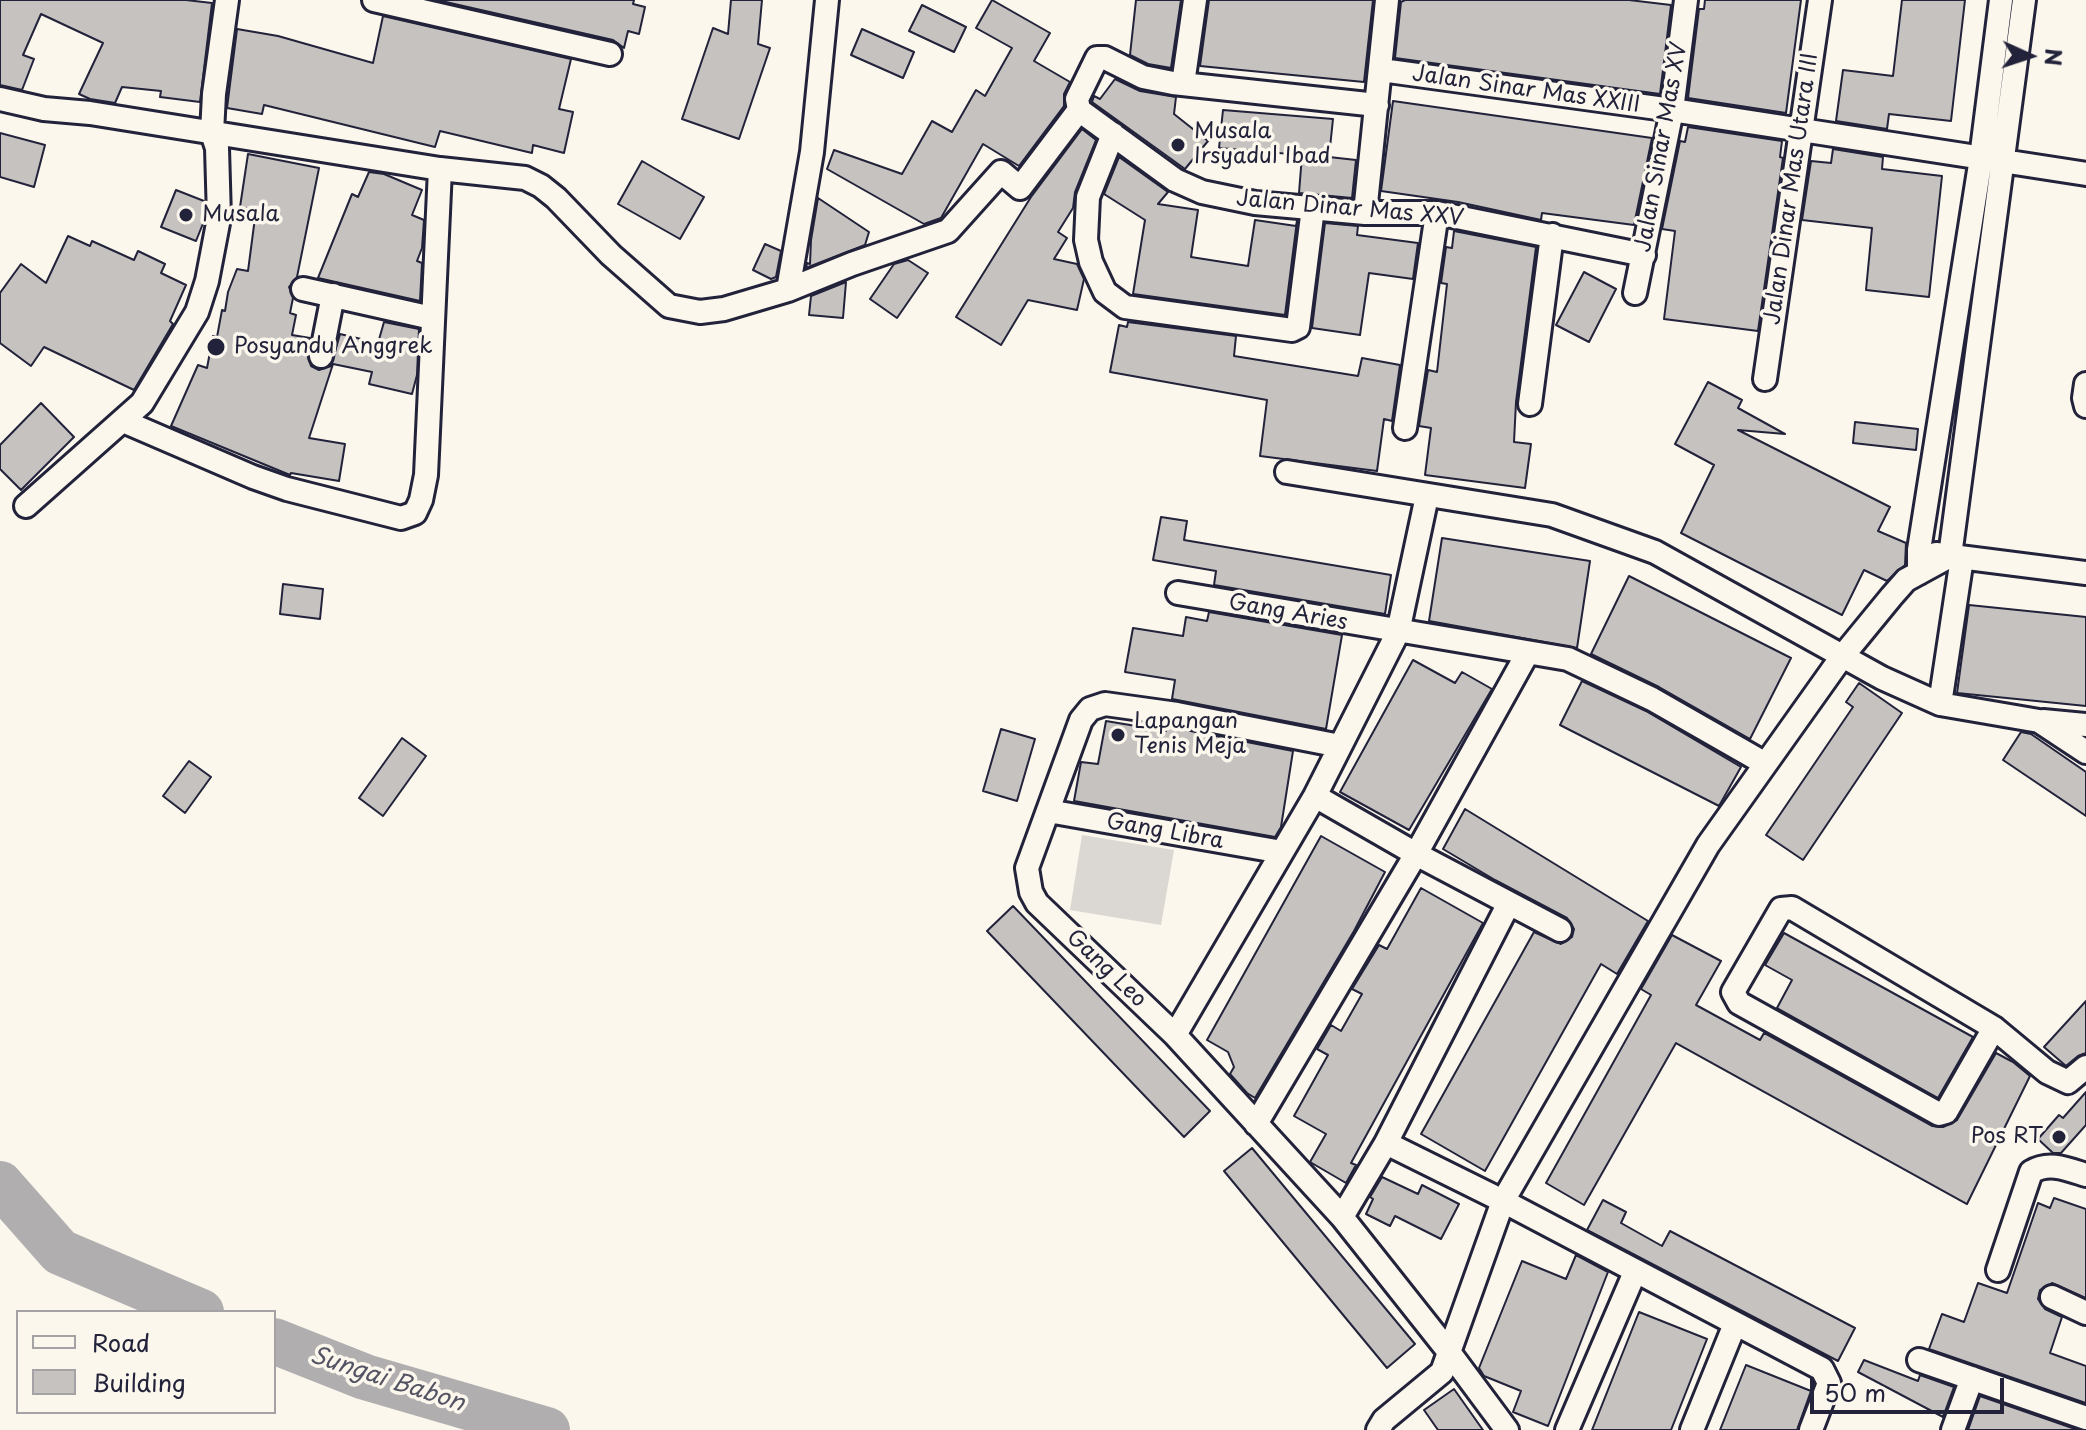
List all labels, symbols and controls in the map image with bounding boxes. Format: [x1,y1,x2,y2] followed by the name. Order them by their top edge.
[1990,16,2070,96] north arrow
[1631,40,1693,254] street label: Jalan Sinar Mas XV
[2038,48,2071,67] text: N
[1760,51,1824,327] street label: Jalan Dinar Mas Utara III
[1410,61,1642,119] street label: Jalan Sinar Mas XXIII
[1194,119,1331,170] place label: Musala Irsyadul Ibad
[1169,136,1187,154] marker: Musala Irsyadul Ibad
[1235,186,1465,232] street label: Jalan Dinar Mas XXV
[202,202,279,228] place label: Musala
[177,206,195,224] marker: Musala
[234,334,433,360] place label: Posyandu Anggrek
[205,336,227,358] marker: Posyandu Anggrek
[1227,590,1349,636] street label: Gang Aries
[1134,709,1246,760] place label: Lapangan Tenis Meja
[1109,726,1127,744] marker: Lapangan Tenis Meja
[1104,809,1226,855] street label: Gang Libra
[1061,925,1151,1013] street label: Gang Leo
[1971,1124,2043,1150] place label: Pos RT
[2050,1128,2068,1146] marker: Pos RT
[16,1310,276,1414] legend
[92,1324,150,1360] text: Road
[306,1342,468,1418] water label: Sungai Babon
[1814,1362,2008,1412] scale bar
[92,1364,186,1400] text: Building
[1824,1374,1886,1410] text: 50 m

